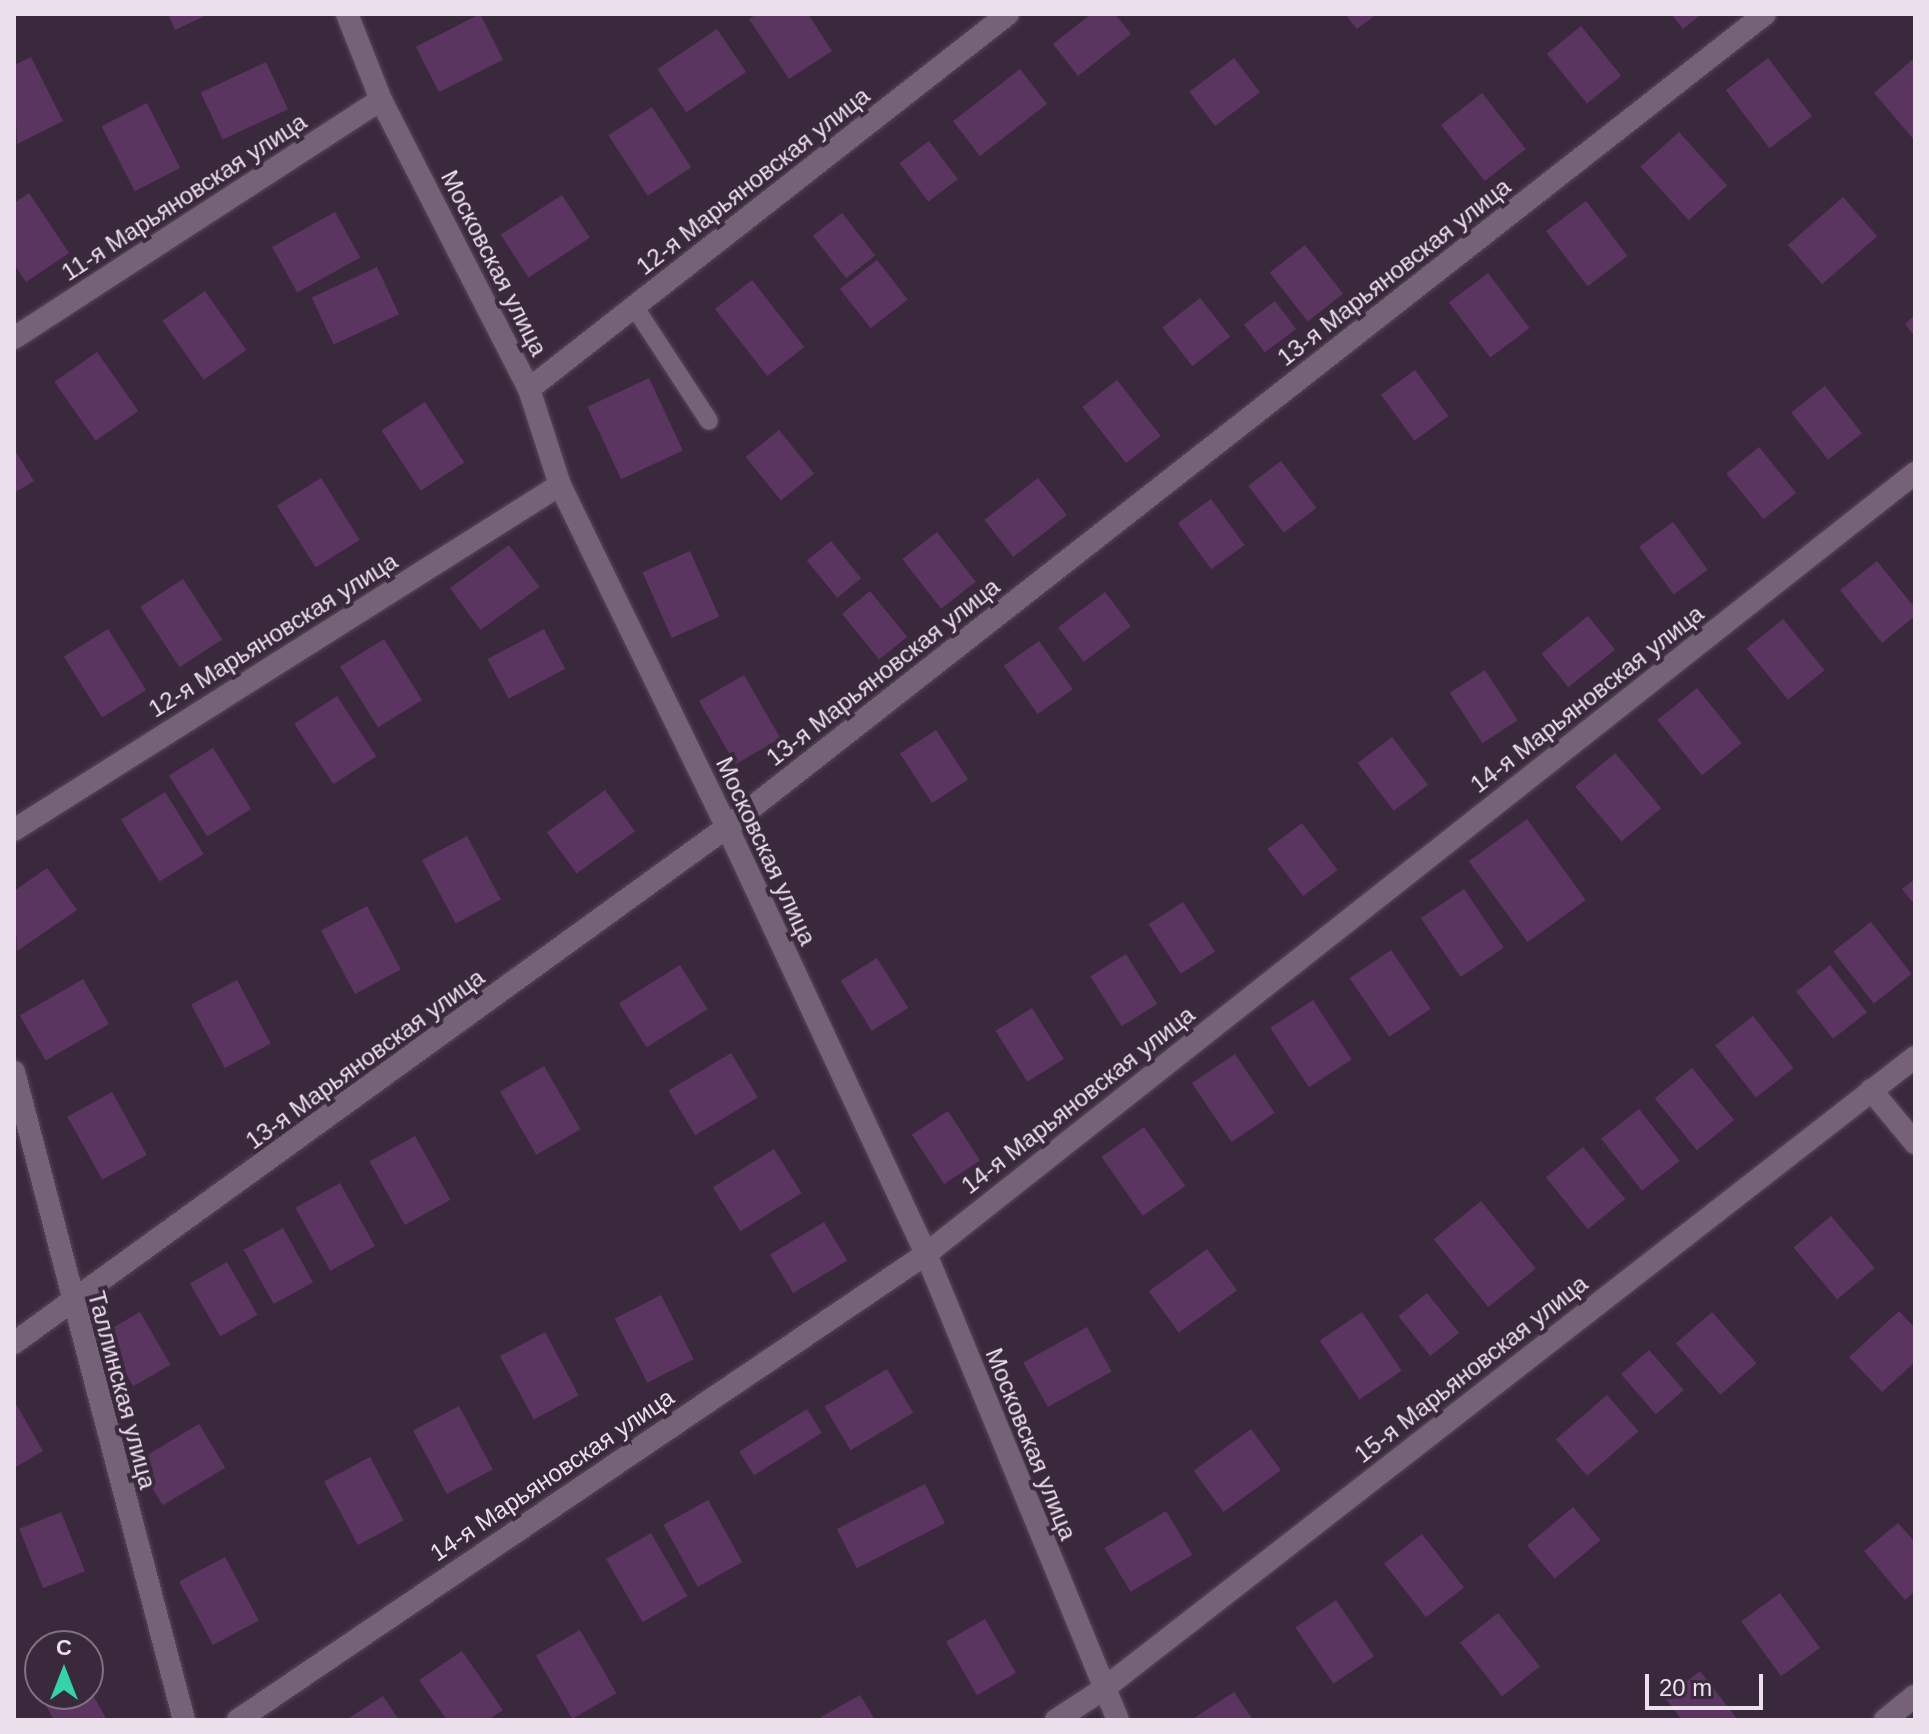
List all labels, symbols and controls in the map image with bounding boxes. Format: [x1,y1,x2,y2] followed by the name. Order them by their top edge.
[631,81,875,281] street label: 12-я Марьяновская улица
[56,107,312,287] street label: 11-я Марьяновская улица
[435,165,553,361] street label: Московская улица
[1272,172,1516,372] street label: 13-я Марьяновская улица
[143,547,403,723] street label: 12-я Марьяновская улица
[761,572,1005,772] street label: 13-я Марьяновская улица
[1465,599,1709,799] street label: 14-я Марьяновская улица
[710,752,822,950] street label: Московская улица
[240,963,490,1155] street label: 13-я Марьяновская улица
[956,1000,1200,1200] street label: 14-я Марьяновская улица
[1349,1269,1593,1469] street label: 15-я Марьяновская улица
[82,1288,162,1492] street label: Таллинская улица
[979,1344,1083,1544] street label: Московская улица
[425,1383,679,1567] street label: 14-я Марьяновская улица
[24,1630,104,1710] north arrow
[56,1635,72,1660] text: С
[1649,1658,1767,1708] scale bar
[1659,1674,1712,1701] text: 20 m

